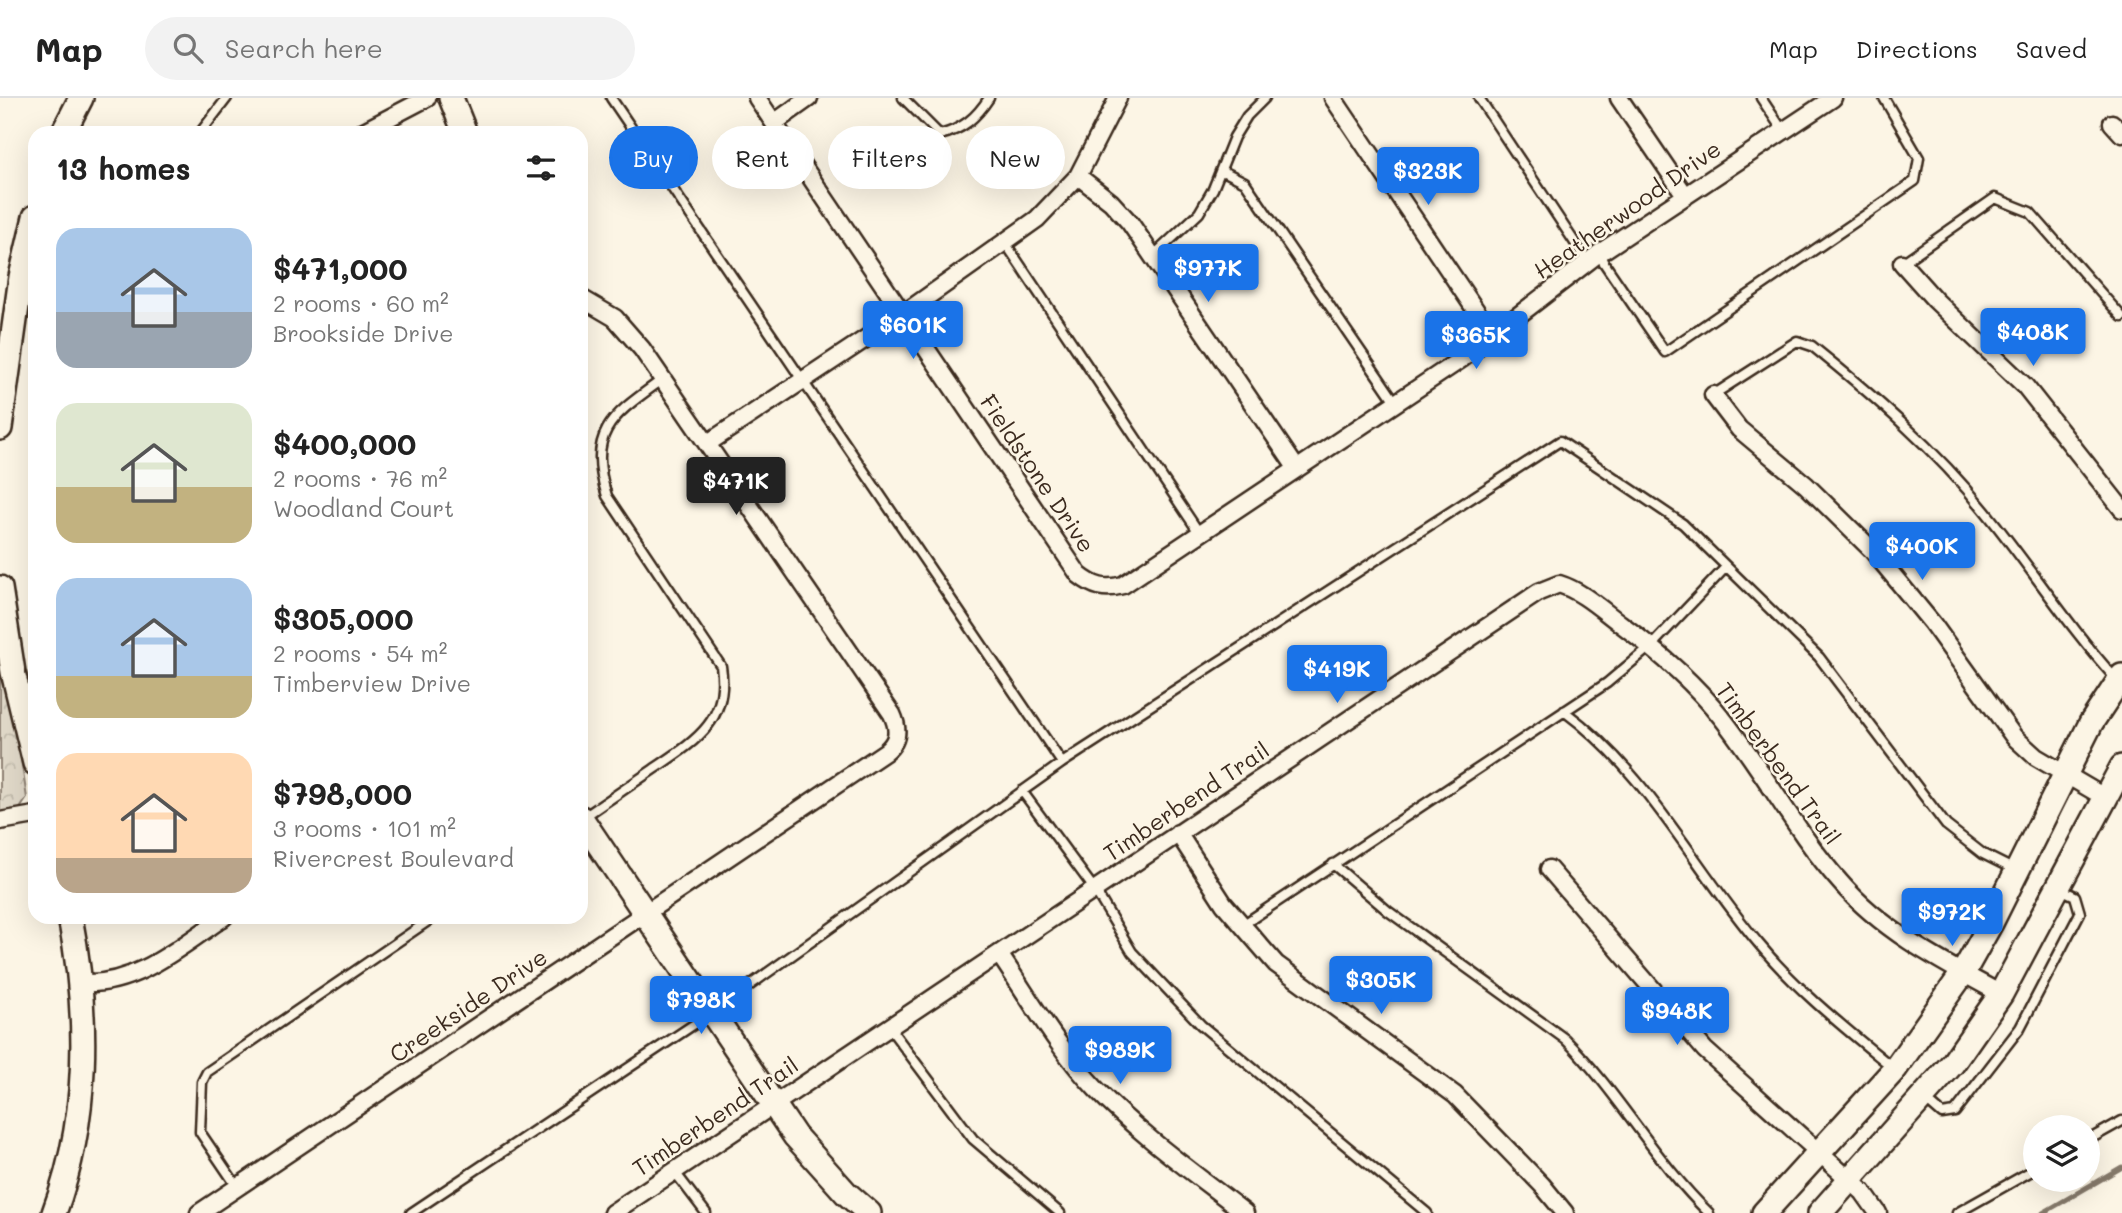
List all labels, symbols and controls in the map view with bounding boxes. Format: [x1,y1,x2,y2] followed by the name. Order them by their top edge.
[145,17,635,80] search box
[35,27,103,70] text: Map
[169,29,207,67] icon: search
[225,31,383,65] text: Search here
[1769,33,1818,64] text: Map
[1856,33,1978,64] text: Directions
[2016,33,2087,64] text: Saved
[609,126,698,189] chip: Buy
[712,126,814,189] chip: Rent
[828,126,952,189] chip: Filters
[966,126,1065,189] chip: New
[1528,133,1726,285] street label: Heatherwood Drive
[56,148,191,188] text: 13 homes
[1379,148,1477,207] pin: $323K
[522,149,560,187] icon: filters
[1393,155,1463,185] text: $323K
[1159,244,1257,304] pin: $977K
[273,248,408,288] text: $471,000
[1174,252,1242,282] text: $977K
[112,256,196,340] icon: home
[273,288,449,318] text: 2 rooms · 60 m²
[864,302,962,361] pin: $601K
[1984,308,2082,368] pin: $408K
[879,309,947,339] text: $601K
[1427,312,1525,371] pin: $365K
[1997,316,2069,346] text: $408K
[273,318,454,348] text: Brookside Drive
[1441,319,1511,349] text: $365K
[974,388,1102,558] street label: Fieldstone Drive
[273,423,416,463] text: $400,000
[112,431,196,515] icon: home
[687,458,785,517] pin: $471K
[273,463,447,493] text: 2 rooms · 76 m²
[703,465,769,495] text: $471K
[273,493,454,523] text: Woodland Court
[1873,522,1971,582] pin: $400K
[1885,530,1959,560] text: $400K
[273,598,413,638] text: $305,000
[112,606,196,690] icon: home
[273,638,448,668] text: 2 rooms · 54 m²
[1288,646,1386,705] pin: $419K
[1303,653,1371,683] text: $419K
[273,668,471,698] text: Timberview Drive
[1710,676,1848,850] street label: Timberbend Trail
[1097,734,1275,868] street label: Timberbend Trail
[273,773,412,813] text: $798,000
[112,781,196,865] icon: home
[273,813,456,843] text: 3 rooms · 101 m²
[273,843,514,873] text: Rivercrest Boulevard
[1903,888,2001,948] pin: $972K
[1918,896,1986,926] text: $972K
[383,941,553,1069] street label: Creekside Drive
[1332,956,1430,1016] pin: $305K
[1345,964,1417,994] text: $305K
[652,976,750,1036] pin: $798K
[666,984,736,1014] text: $798K
[1628,988,1726,1047] pin: $948K
[1641,995,1713,1025] text: $948K
[1071,1026,1169,1086] pin: $989K
[1084,1034,1156,1064] text: $989K
[626,1049,804,1183] street label: Timberbend Trail
[2023,1115,2100,1192] map controls
[2023,1115,2100,1192] button: layers

